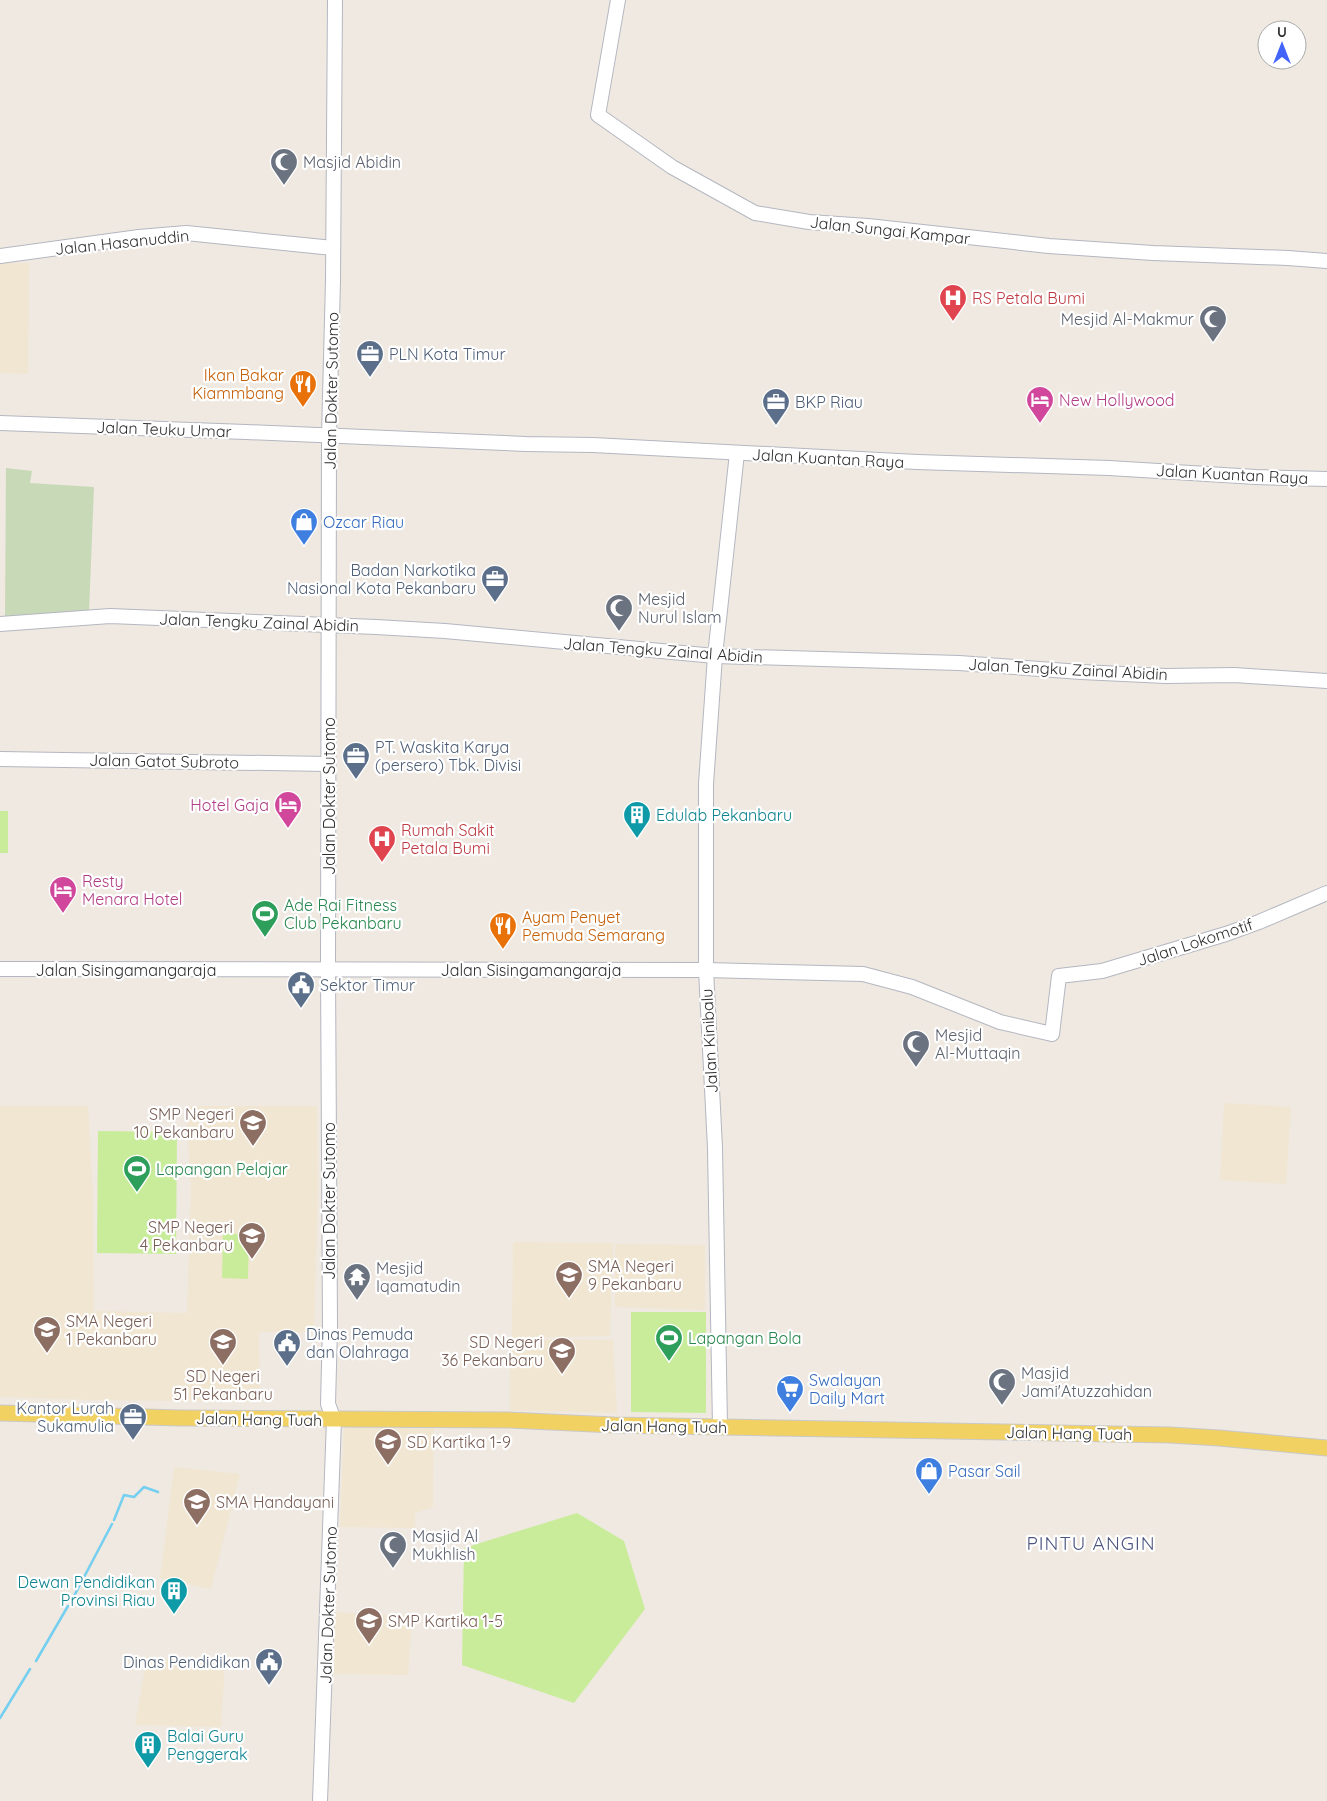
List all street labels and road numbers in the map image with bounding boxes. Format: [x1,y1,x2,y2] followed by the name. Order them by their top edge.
[809,212,971,248] street label: Jalan Sungai Kampar
[54,225,190,259] street label: Jalan Hasanuddin
[320,312,342,470] street label: Jalan Dokter Sutomo
[96,417,232,441] street label: Jalan Teuku Umar
[751,444,905,472] street label: Jalan Kuantan Raya
[1155,460,1309,488] street label: Jalan Kuantan Raya
[159,609,359,635] street label: Jalan Tengku Zainal Abidin
[563,633,763,667] street label: Jalan Tengku Zainal Abidin
[968,654,1168,684] street label: Jalan Tengku Zainal Abidin
[319,717,339,875] street label: Jalan Dokter Sutomo
[89,750,239,772] street label: Jalan Gatot Subroto
[1134,914,1256,970] street label: Jalan Lokomotif
[36,960,216,980] street label: Jalan Sisingamangaraja
[441,960,621,980] street label: Jalan Sisingamangaraja
[696,988,722,1094] street label: Jalan Kinibalu
[319,1122,339,1280] street label: Jalan Dokter Sutomo
[196,1408,322,1430] street label: Jalan Hang Tuah
[601,1415,727,1437] street label: Jalan Hang Tuah
[1006,1422,1132,1444] street label: Jalan Hang Tuah
[315,1526,341,1684] street label: Jalan Dokter Sutomo

